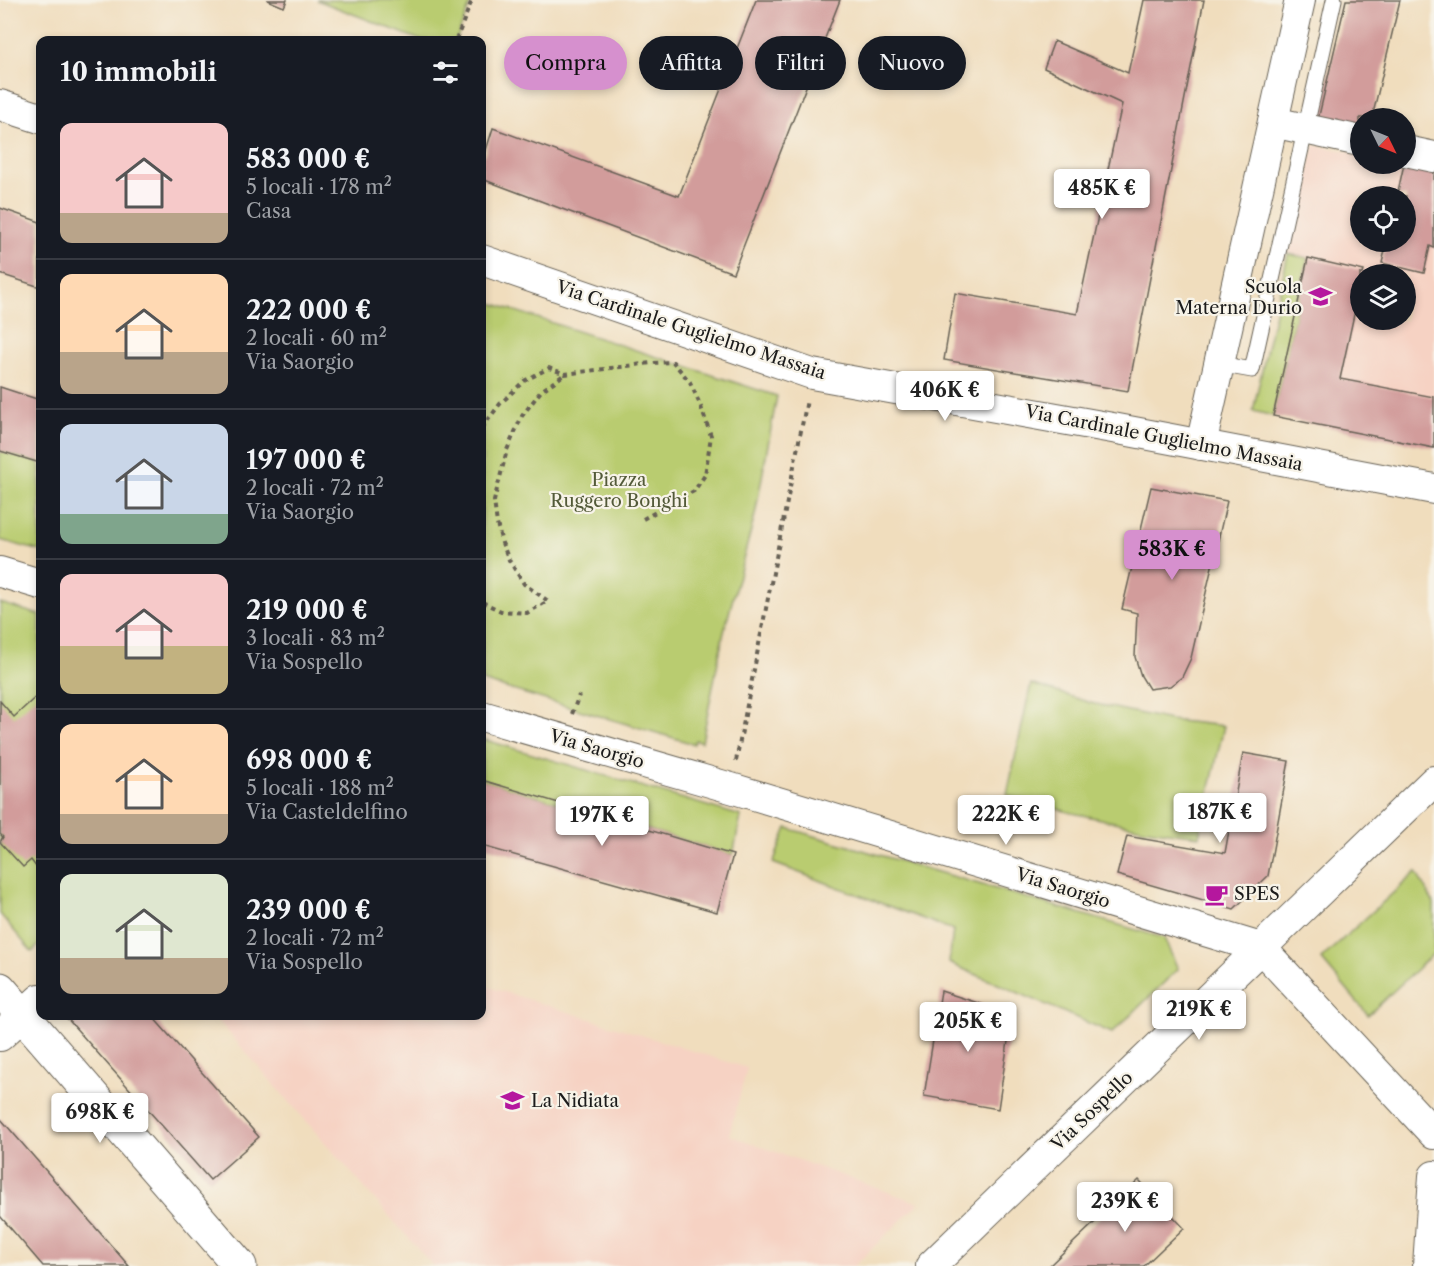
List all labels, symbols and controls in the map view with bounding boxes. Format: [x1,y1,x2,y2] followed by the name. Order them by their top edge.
[504,36,627,90] chip: Compra
[639,36,743,90] chip: Affitta
[755,36,846,90] chip: Filtri
[858,36,966,90] chip: Nuovo
[60,56,217,88] text: 10 immobili
[429,56,462,89] icon: filters
[1350,108,1416,174] north arrow
[1350,108,1416,330] map controls
[246,143,370,175] text: 583 000 €
[108,147,180,219] icon: home
[1053,169,1151,220] pin: 485K €
[246,175,392,199] text: 5 locali · 178 m²
[1068,176,1136,200] text: 485K €
[1350,186,1416,252] button: locate
[246,199,291,223] text: Casa
[1350,264,1416,330] button: layers
[552,276,829,384] street label: Via Cardinale Guglielmo Massaia
[1175,276,1302,319] place label: Scuola Materna Durio
[1307,284,1333,310] school or university icon: Scuola Materna Durio
[246,294,371,326] text: 222 000 €
[108,298,180,370] icon: home
[246,326,387,350] text: 2 locali · 60 m²
[246,350,354,374] text: Via Saorgio
[896,371,994,422] pin: 406K €
[910,378,980,402] text: 406K €
[1022,400,1305,476] street label: Via Cardinale Guglielmo Massaia
[246,444,366,476] text: 197 000 €
[108,448,180,520] icon: home
[550,469,688,512] park label: Piazza Ruggero Bonghi
[246,476,384,500] text: 2 locali · 72 m²
[246,500,354,524] text: Via Saorgio
[1123,530,1221,581] pin: 583K €
[1138,537,1206,561] text: 583K €
[246,594,368,626] text: 219 000 €
[108,598,180,670] icon: home
[246,626,385,650] text: 3 locali · 83 m²
[246,650,363,674] text: Via Sospello
[546,725,647,773] street label: Via Saorgio
[246,744,372,776] text: 698 000 €
[108,748,180,820] icon: home
[246,776,394,800] text: 5 locali · 188 m²
[1171,793,1269,844] pin: 187K €
[957,795,1055,846] pin: 222K €
[553,796,651,847] pin: 197K €
[246,800,408,824] text: Via Casteldelfino
[1188,800,1252,824] text: 187K €
[972,802,1040,826] text: 222K €
[570,803,634,827] text: 197K €
[1012,863,1113,913] street label: Via Saorgio
[1203,881,1229,907] cafe icon: SPES
[1234,883,1280,905] place label: SPES
[246,894,371,926] text: 239 000 €
[108,898,180,970] icon: home
[246,926,384,950] text: 2 locali · 72 m²
[246,950,363,974] text: Via Sospello
[1150,990,1248,1041] pin: 219K €
[1166,997,1232,1021] text: 219K €
[919,1002,1017,1053] pin: 205K €
[934,1009,1002,1033] text: 205K €
[1046,1067,1137,1156] street label: Via Sospello
[500,1088,526,1114] school or university icon: La Nidiata
[531,1090,619,1112] place label: La Nidiata
[51,1093,149,1144] pin: 698K €
[65,1100,135,1124] text: 698K €
[1076,1182,1174,1233] pin: 239K €
[1091,1189,1159,1213] text: 239K €

